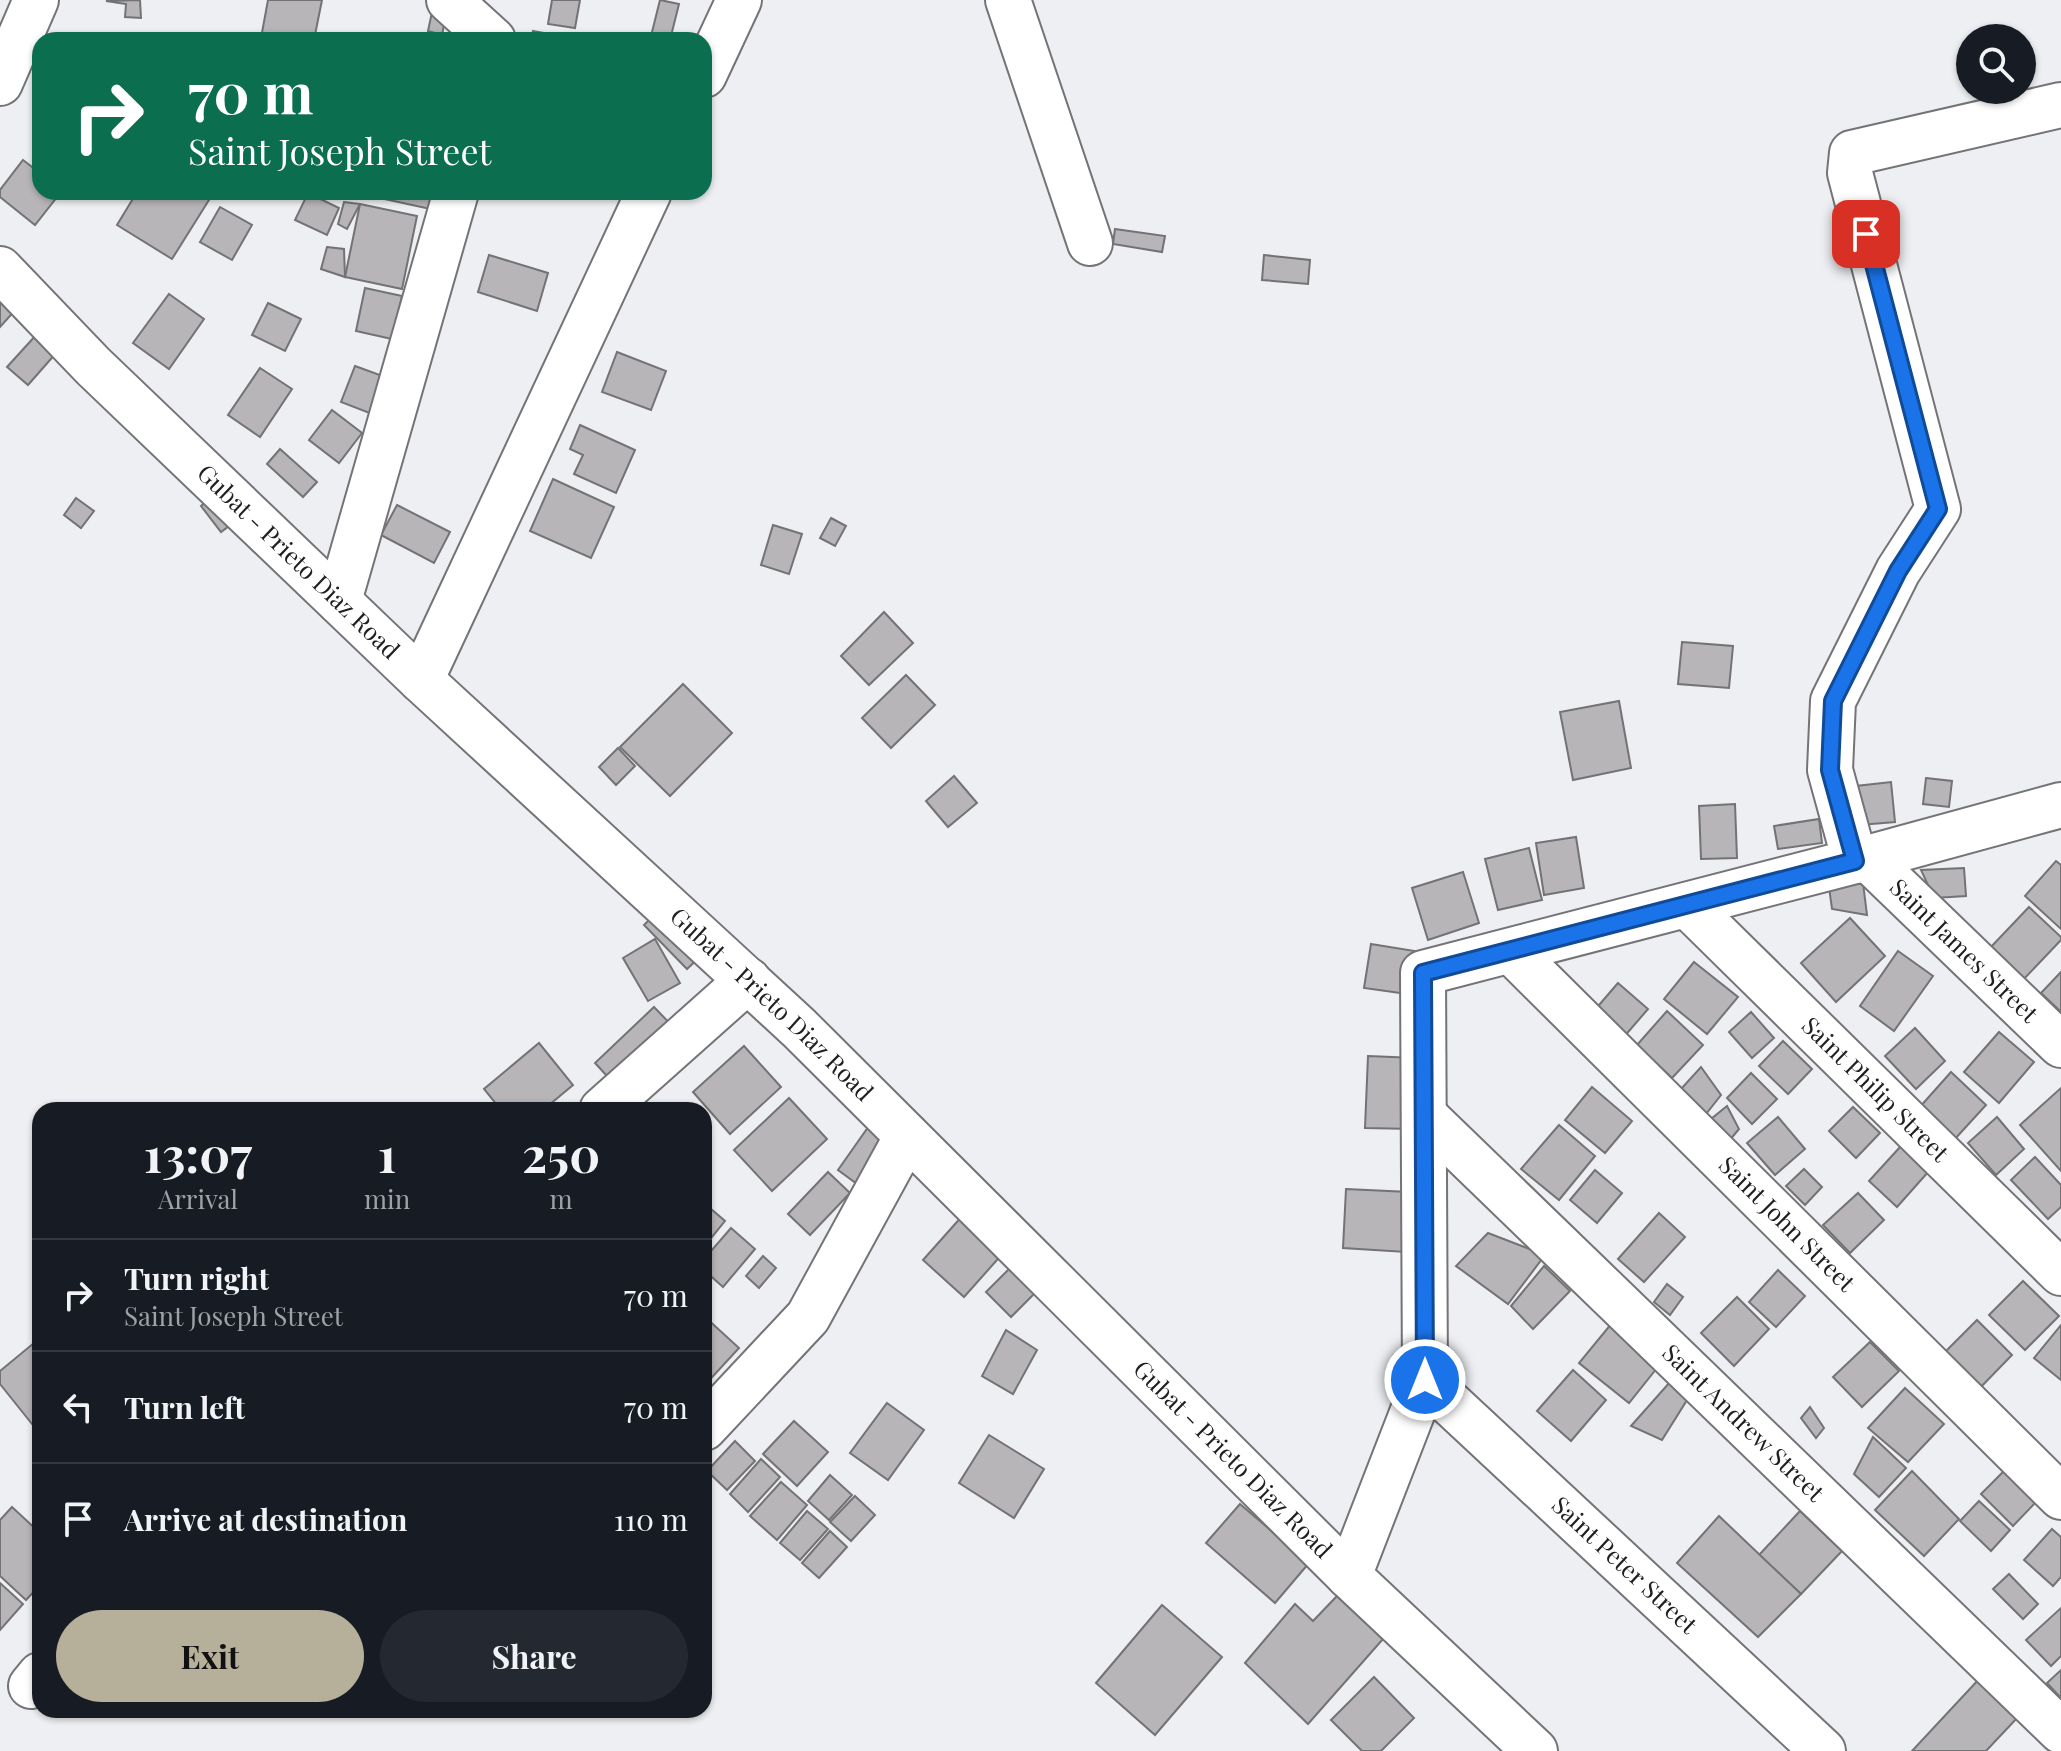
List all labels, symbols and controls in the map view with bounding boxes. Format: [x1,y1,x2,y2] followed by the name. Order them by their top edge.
[1956,24,2036,104] map controls
[1956,24,2036,104] button: search
[188,54,313,129] text: 70 m
[56,64,160,168] icon: right
[188,126,491,174] text: Saint Joseph Street
[1832,200,1900,268] pin
[1844,212,1888,256] icon: arrive
[191,456,407,665] street label: Gubat - Prieto Diaz Road
[1884,871,2046,1029] street label: Saint James Street
[664,899,881,1107] street label: Gubat - Prieto Diaz Road
[1796,1009,1957,1168] street label: Saint Philip Street
[144,1121,252,1185] text: 13:07
[378,1121,396,1185] text: 1
[522,1121,600,1185] text: 250
[1713,1148,1863,1298] street label: Saint John Street
[158,1181,238,1216] text: Arrival
[364,1181,410,1216] text: min
[550,1181,573,1216] text: m
[124,1258,269,1298] text: Turn right
[56,1273,100,1317] icon: right
[624,1275,688,1315] text: 70 m
[124,1298,343,1333] text: Saint Joseph Street
[1656,1336,1832,1508] street label: Saint Andrew Street
[1383,1338,1467,1422] position arrow
[1127,1352,1340,1564] street label: Gubat - Prieto Diaz Road
[56,1385,100,1429] icon: left
[124,1387,245,1427] text: Turn left
[624,1387,688,1427] text: 70 m
[1546,1488,1705,1640] street label: Saint Peter Street
[56,1497,100,1541] icon: arrive
[124,1499,407,1539] text: Arrive at destination
[614,1499,688,1539] text: 110 m
[56,1610,364,1702] button: Exit
[380,1610,688,1702] button: Share

